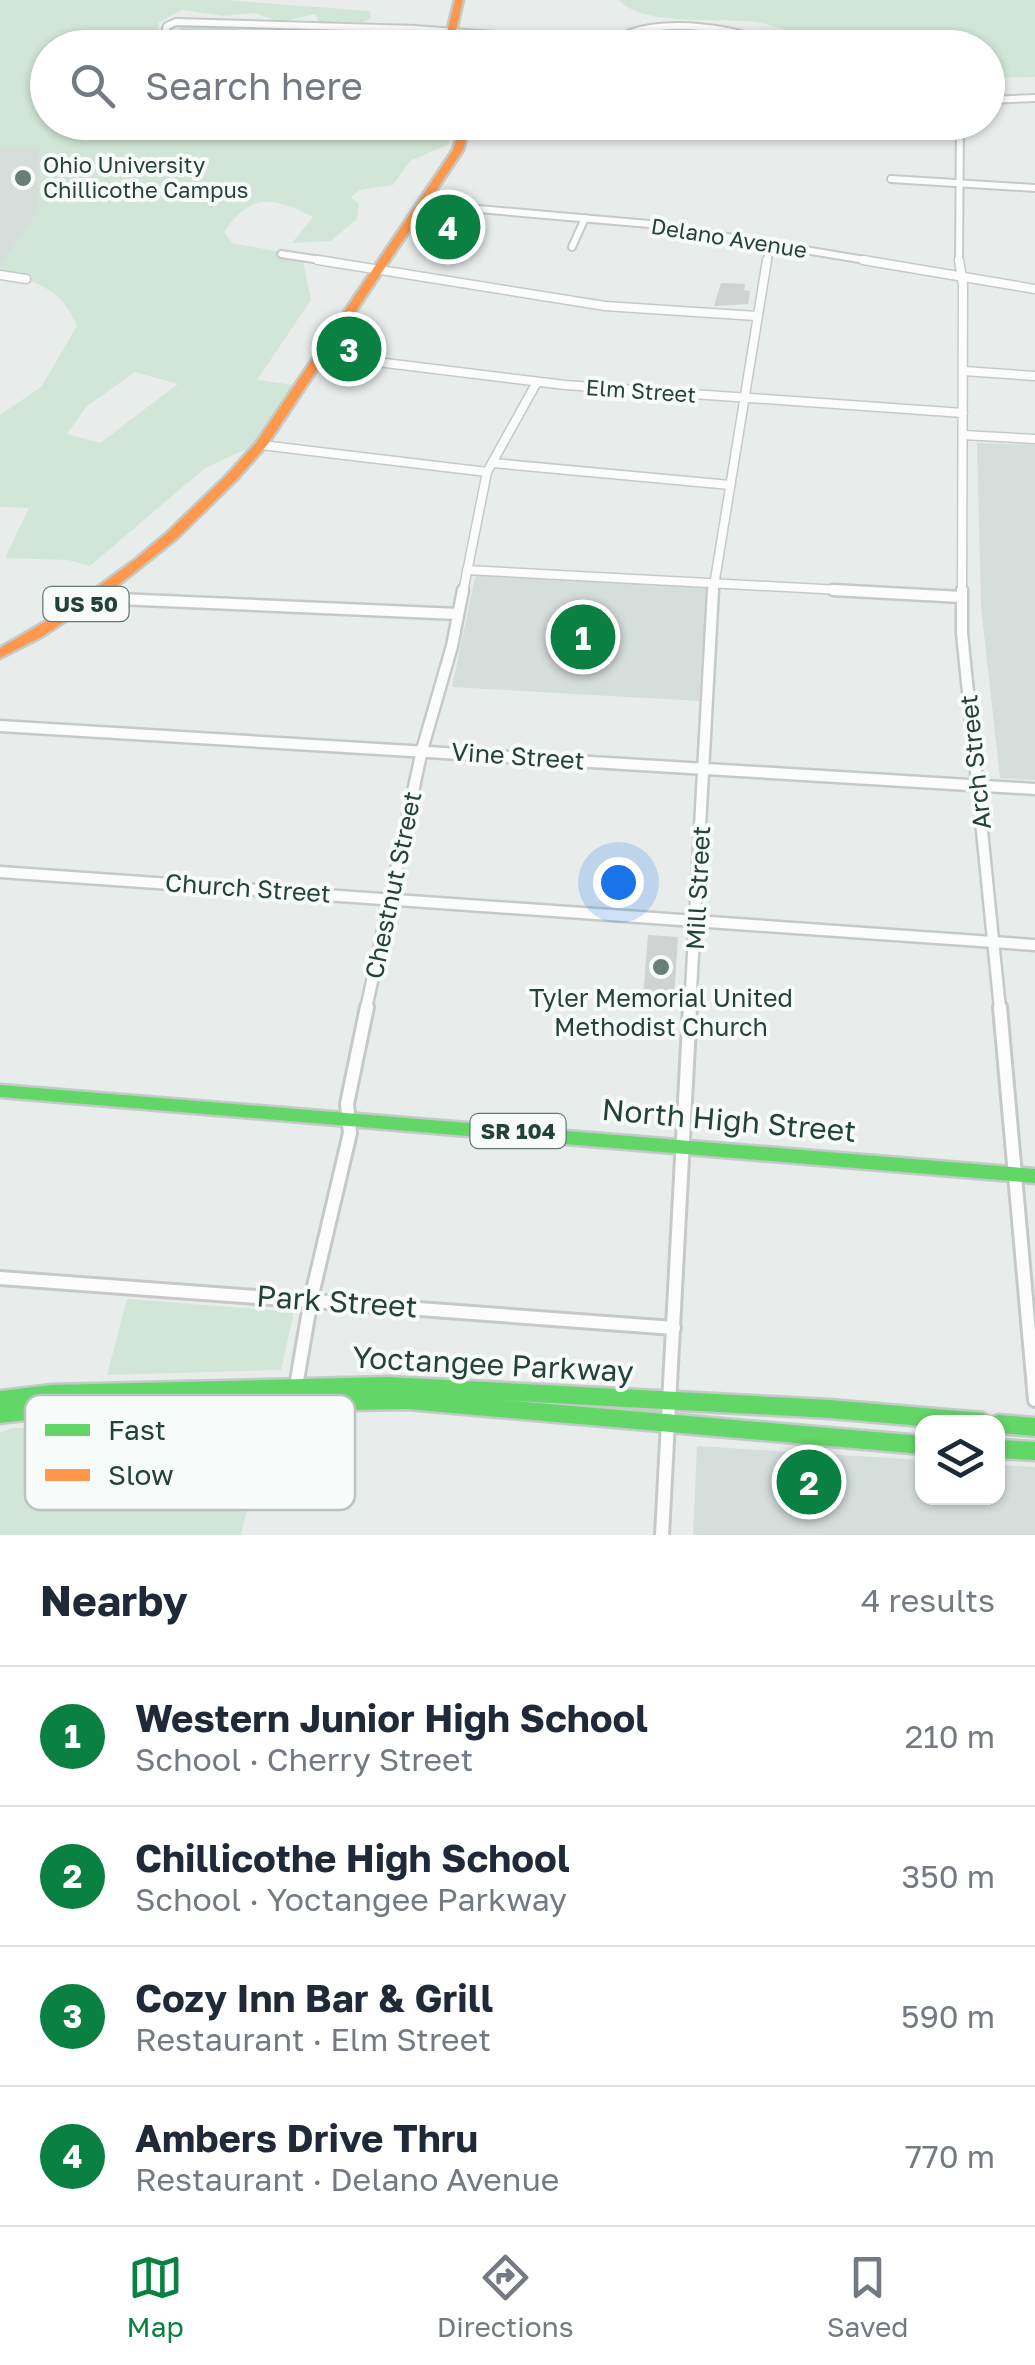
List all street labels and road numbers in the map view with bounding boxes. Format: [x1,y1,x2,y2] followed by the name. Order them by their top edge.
[649,212,809,263] street label: Delano Avenue
[585,373,697,408] street label: Elm Street
[44,587,128,621] road number: US 50
[952,693,997,831] street label: Arch Street
[450,735,586,776] street label: Vine Street
[358,788,428,981] street label: Chestnut Street
[679,825,716,951] street label: Mill Street
[164,866,332,909] street label: Church Street
[600,1091,858,1149] street label: North High Street
[470,1114,566,1148] road number: SR 104
[255,1277,419,1325] street label: Park Street
[352,1339,635,1389] street label: Yoctangee Parkway

